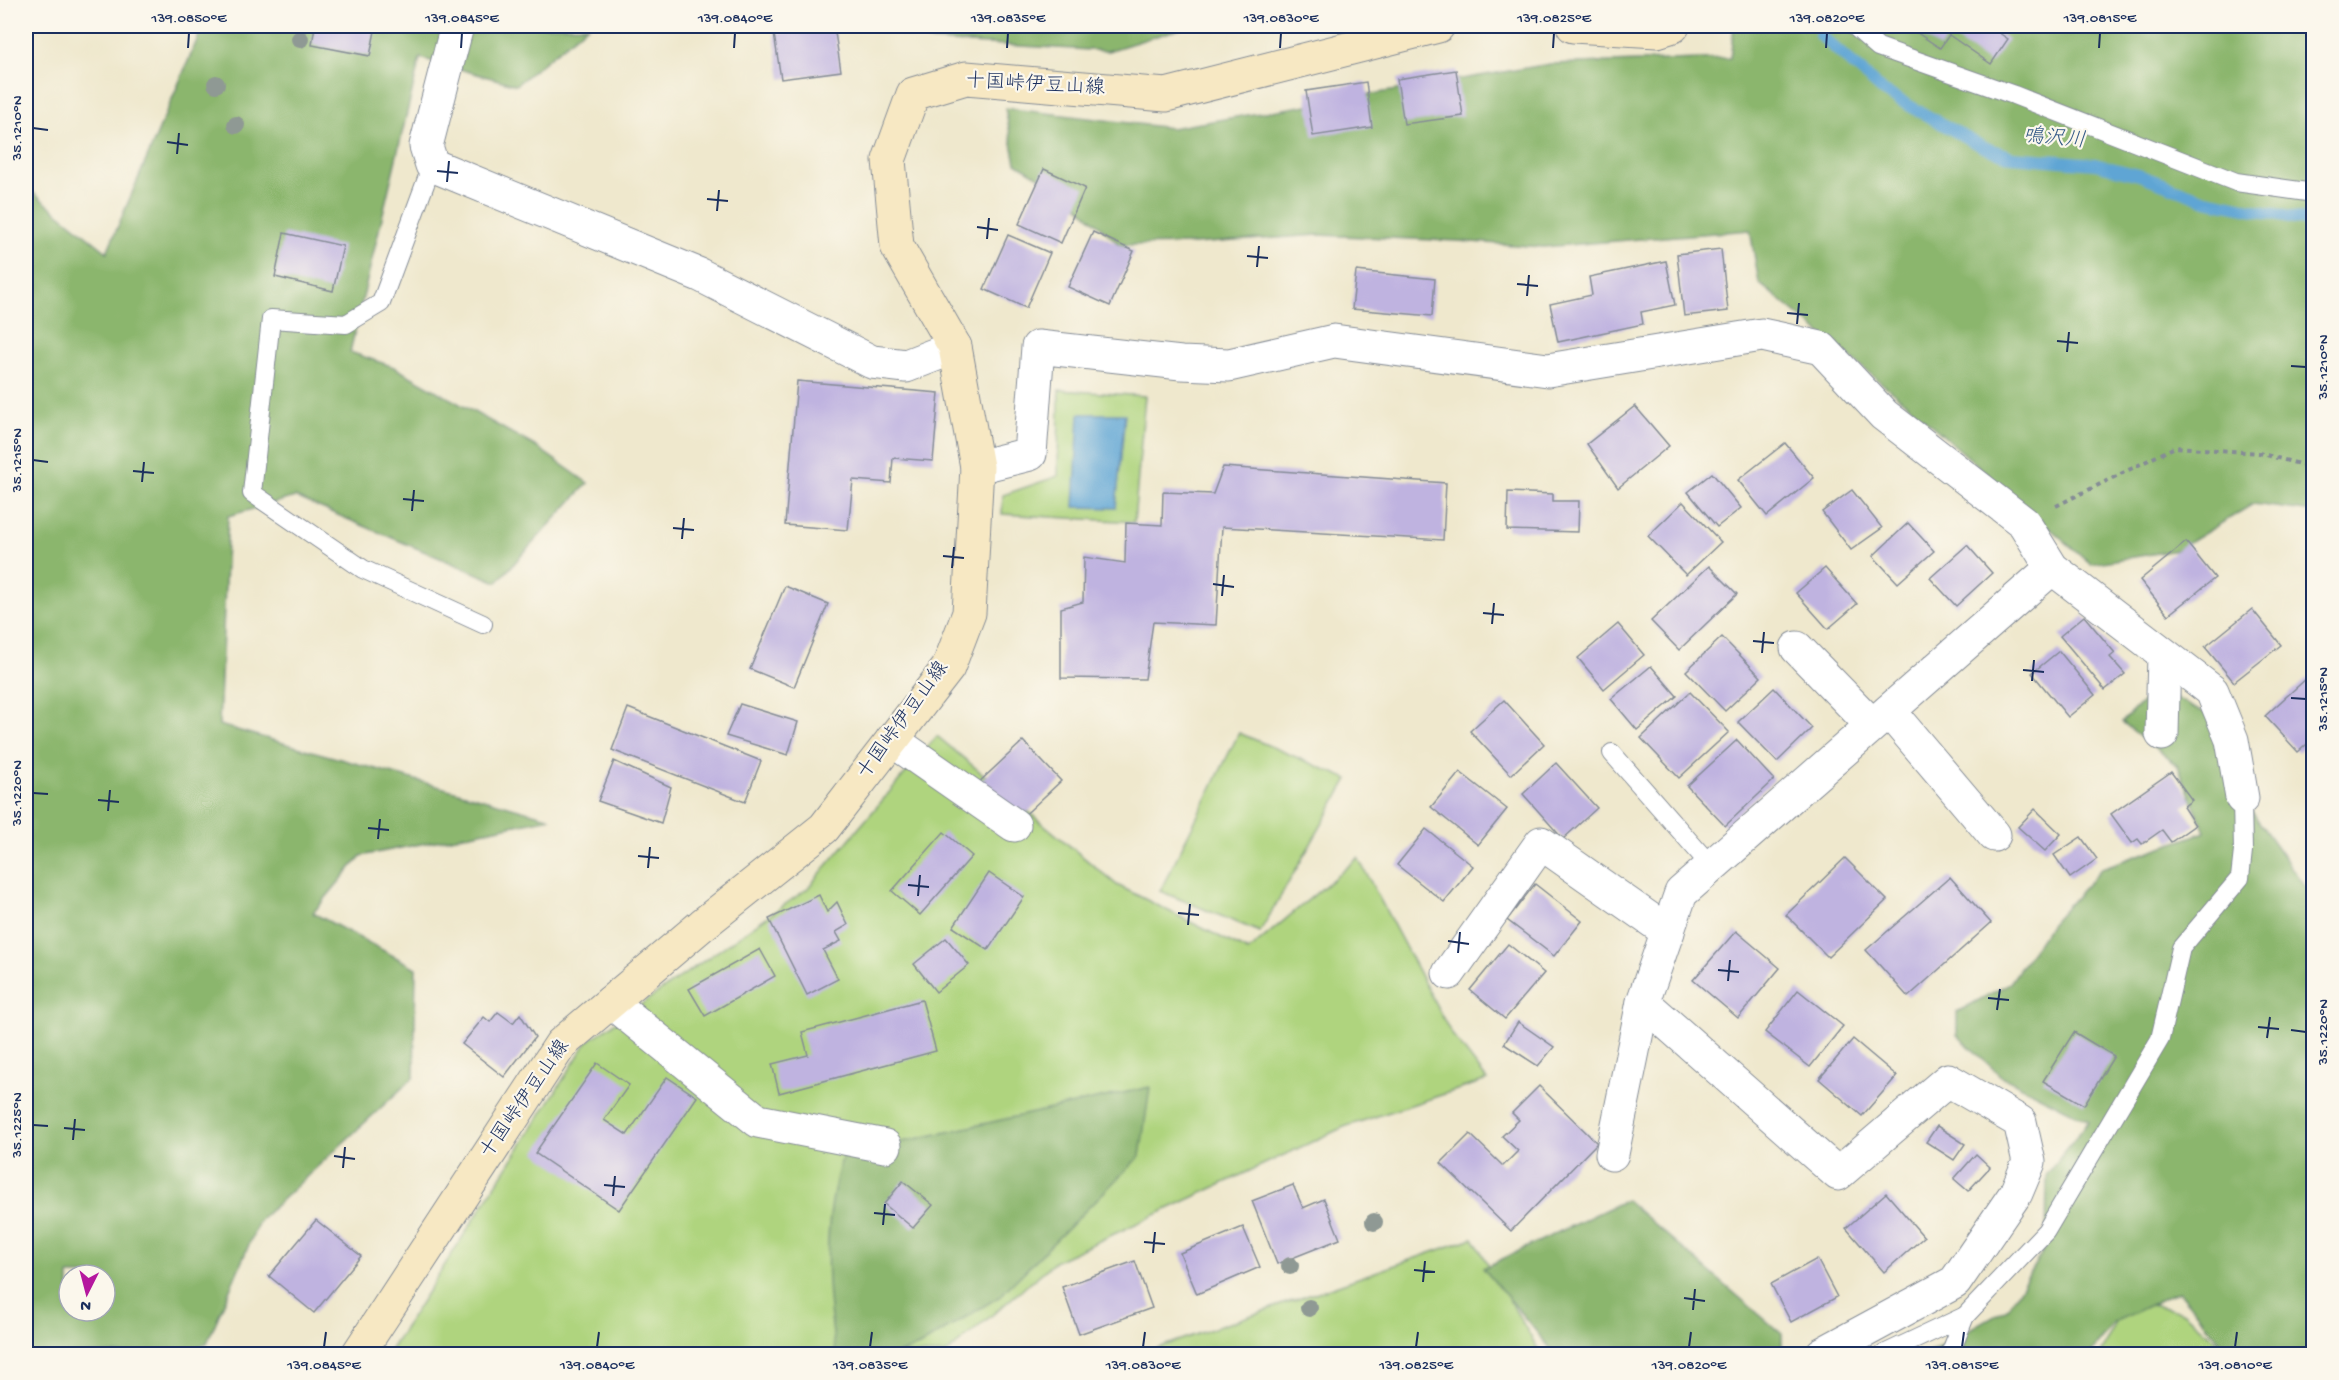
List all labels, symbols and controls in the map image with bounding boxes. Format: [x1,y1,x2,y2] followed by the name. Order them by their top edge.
[150,10,227,28] text: 139.0850°E
[424,10,500,28] text: 139.0845°E
[697,10,773,28] text: 139.0840°E
[970,10,1046,28] text: 139.0835°E
[1242,10,1319,28] text: 139.0830°E
[1516,10,1592,28] text: 139.0825°E
[1789,10,1865,28] text: 139.0820°E
[2063,10,2137,28] text: 139.0815°E
[964,70,1106,101] street label: 十国峠伊豆山線
[9,95,27,161] text: 35.1210°N
[2022,123,2087,155] water label: 鳴沢川
[2315,334,2333,400] text: 35.1210°N
[9,428,27,493] text: 35.1215°N
[853,657,954,784] street label: 十国峠伊豆山線
[2315,667,2333,732] text: 35.1215°N
[9,760,27,827] text: 35.1220°N
[2315,999,2333,1066] text: 35.1220°N
[476,1035,576,1164] street label: 十国峠伊豆山線
[9,1092,27,1159] text: 35.1225°N
[57,1263,117,1323] north arrow
[79,1294,92,1314] text: N
[286,1357,362,1375] text: 139.0845°E
[559,1357,635,1375] text: 139.0840°E
[832,1357,908,1375] text: 139.0835°E
[1104,1357,1181,1375] text: 139.0830°E
[1378,1357,1454,1375] text: 139.0825°E
[1651,1357,1727,1375] text: 139.0820°E
[1925,1357,1999,1375] text: 139.0815°E
[2197,1357,2272,1375] text: 139.0810°E

